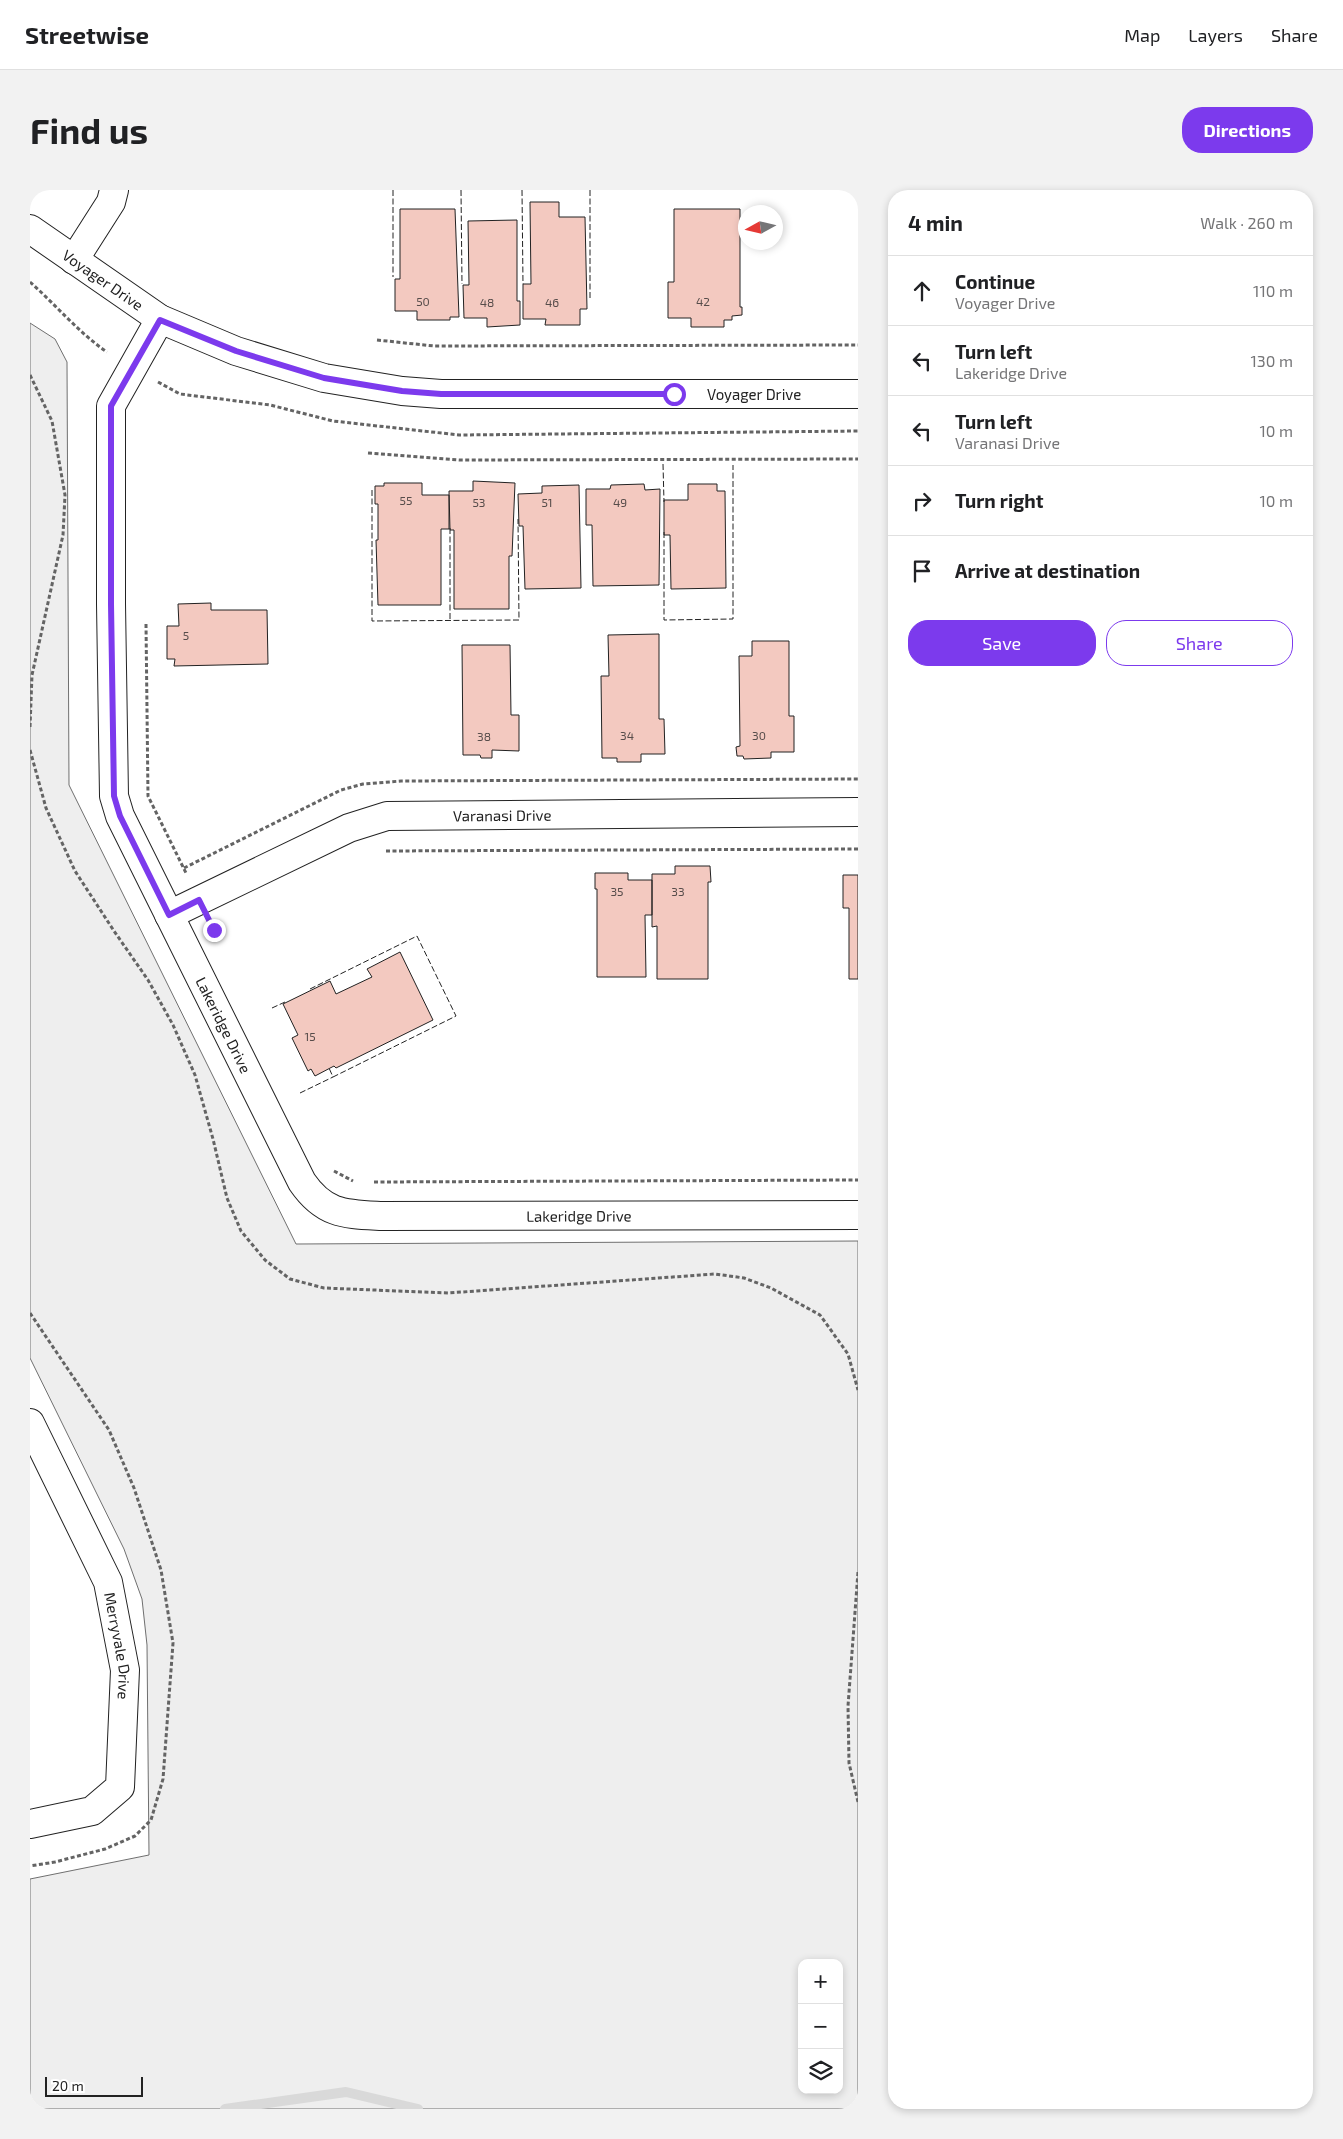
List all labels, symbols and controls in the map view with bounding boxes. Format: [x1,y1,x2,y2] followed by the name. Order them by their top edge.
[25,20,149,49] text: Streetwise
[1124,24,1160,46] text: Map
[1188,24,1243,46] text: Layers
[1271,24,1318,46] text: Share
[1182,107,1313,153] button: Directions
[30,109,148,151] text: Find us
[738,205,783,250] north arrow
[908,210,963,235] text: 4 min
[1200,213,1293,232] text: Walk · 260 m
[59,245,147,314] street label: Voyager Drive
[955,270,1035,293] text: Continue
[908,277,936,305] icon: ahead
[1253,281,1293,300] text: 110 m
[955,293,1055,312] text: Voyager Drive
[416,294,430,308] house number: 50
[696,294,710,308] house number: 42
[480,295,494,309] house number: 48
[545,295,559,309] house number: 46
[955,340,1032,363] text: Turn left
[908,347,936,375] icon: left
[1251,351,1293,370] text: 130 m
[955,363,1067,382] text: Lakeridge Drive
[663,383,686,406] route start
[707,385,801,403] street label: Voyager Drive
[955,410,1032,433] text: Turn left
[908,417,936,445] icon: left
[1259,421,1293,440] text: 10 m
[955,433,1060,452] text: Varanasi Drive
[908,487,936,515] icon: right
[955,489,1043,512] text: Turn right
[1259,491,1293,510] text: 10 m
[400,493,412,507] house number: 55
[472,495,486,509] house number: 53
[541,495,553,509] house number: 51
[613,495,627,509] house number: 49
[908,557,936,585] icon: arrive
[955,559,1140,582] text: Arrive at destination
[908,620,1096,666] button: Save
[1106,620,1293,666] button: Share
[183,628,189,642] house number: 5
[620,728,634,742] house number: 34
[752,728,766,742] house number: 30
[477,729,491,743] house number: 38
[453,806,552,824] street label: Varanasi Drive
[610,884,624,898] house number: 35
[671,884,685,898] house number: 33
[203,919,226,942] route end
[192,974,255,1076] street label: Lakeridge Drive
[304,1029,316,1043] house number: 15
[526,1206,632,1225] street label: Lakeridge Drive
[101,1591,135,1700] street label: Merryvale Drive
[798,1959,843,2094] map controls
[798,1959,843,2004] button: +
[798,2004,843,2049] button: −
[798,2049,843,2094] button: layers
[45,2074,142,2097] scale bar
[52,2077,84,2094] text: 20 m

